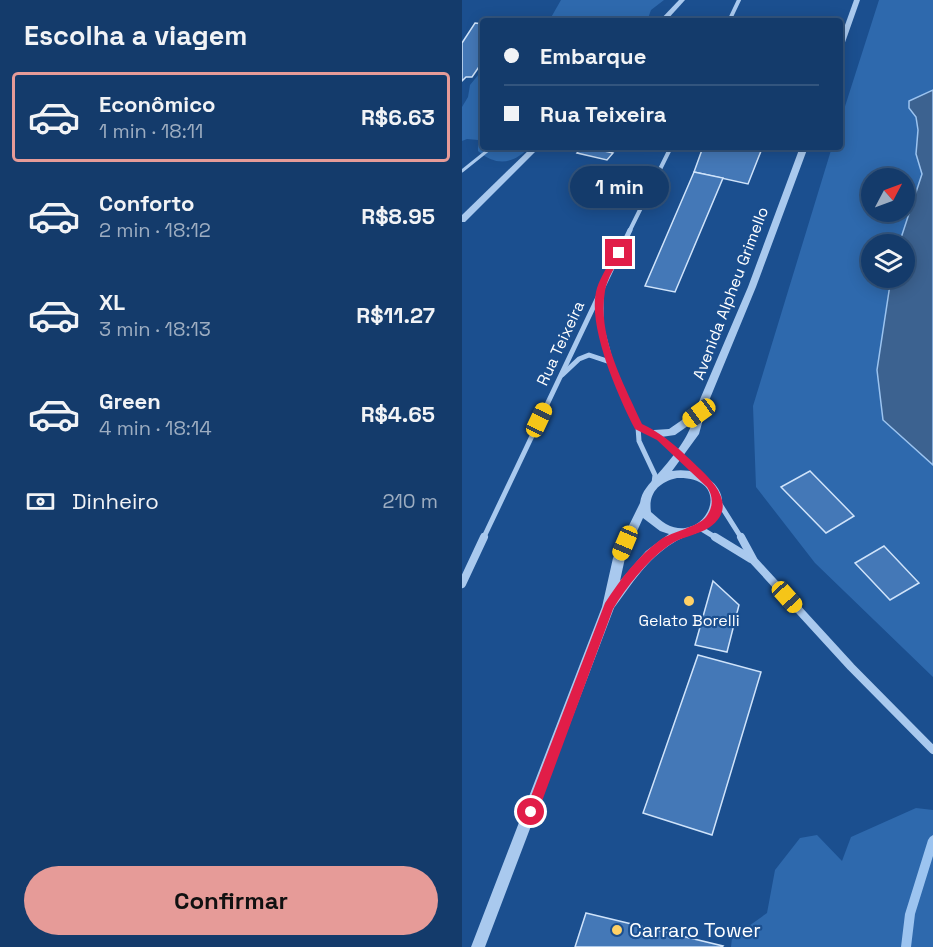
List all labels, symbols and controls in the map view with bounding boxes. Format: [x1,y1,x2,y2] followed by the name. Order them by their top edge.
[24,18,247,53] text: Escolha a viagem
[540,42,646,70] text: Embarque
[27,90,81,144] icon: car
[99,90,216,118] text: Econômico
[540,100,667,128] text: Rua Teixeira
[361,103,435,131] text: R$6.63
[99,118,203,144] text: 1 min · 18:11
[570,166,669,208] callout: 1 min
[861,168,915,222] north arrow
[861,168,915,288] map controls
[595,174,644,200] text: 1 min
[27,189,81,243] icon: car
[99,189,194,217] text: Conforto
[361,202,435,230] text: R$8.95
[688,204,773,383] street label: Avenida Alpheu Grimello
[99,217,211,243] text: 2 min · 18:12
[861,234,915,288] button: layers
[605,239,632,266] route end
[27,288,81,342] icon: car
[99,288,125,316] text: XL
[532,297,589,389] street label: Rua Teixeira
[356,301,435,329] text: R$11.27
[99,316,211,342] text: 3 min · 18:13
[27,387,81,441] icon: car
[99,387,161,415] text: Green
[679,395,719,431] car
[361,400,435,428] text: R$4.65
[523,400,555,440] car
[99,415,212,441] text: 4 min · 18:14
[24,485,57,518] icon: cash
[72,487,159,515] text: Dinheiro
[382,488,438,514] text: 210 m
[610,523,640,563] car
[768,578,806,616] car
[682,594,696,608] marker: Gelato Borelli
[638,610,740,631] place label: Gelato Borelli
[517,798,544,825] route start
[24,866,438,935] button: Confirmar
[629,917,761,943] place label: Carraro Tower
[610,923,624,937] marker: Carraro Tower

